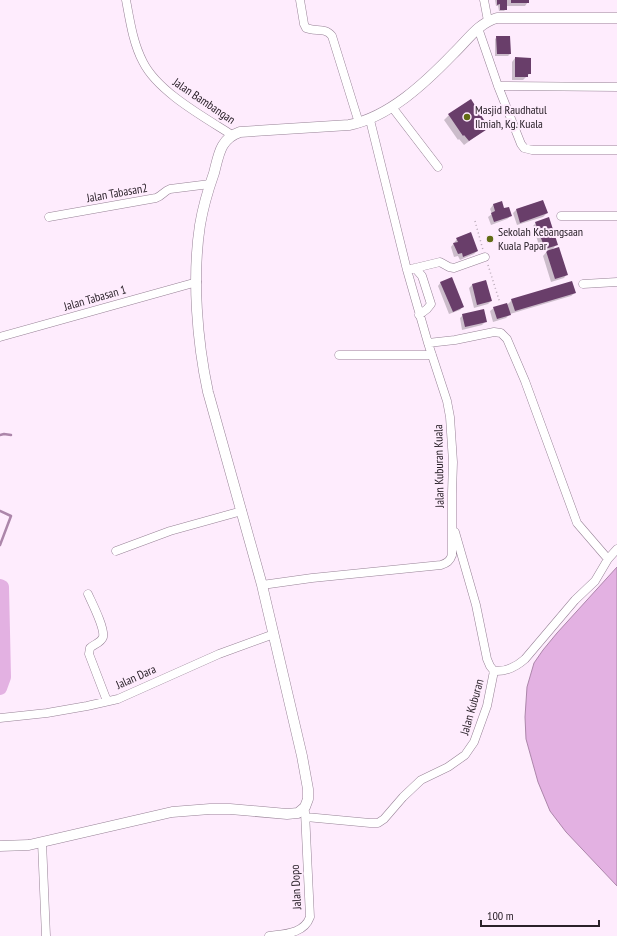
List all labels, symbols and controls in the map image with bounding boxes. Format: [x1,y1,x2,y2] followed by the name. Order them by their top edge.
[169,74,238,127] street label: Jalan Bambangan
[475,102,547,131] place label: Masjid Raudhatul Ilmiah, Kg. Kuala
[462,112,472,122] marker: Masjid Raudhatul Ilmiah, Kg. Kuala
[84,180,148,205] street label: Jalan Tabasan2
[498,224,583,253] place label: Sekolah Kebangsaan Kuala Papar
[485,234,495,244] marker: Sekolah Kebangsaan Kuala Papar
[61,281,128,314] street label: Jalan Tabasan 1
[430,424,447,509] street label: Jalan Kuburan Kuala
[113,661,158,692] street label: Jalan Dara
[456,677,487,738] street label: Jalan Kuburan
[287,864,304,911] street label: Jalan Dopo
[481,902,599,928] scale bar
[487,908,514,923] text: 100 m

